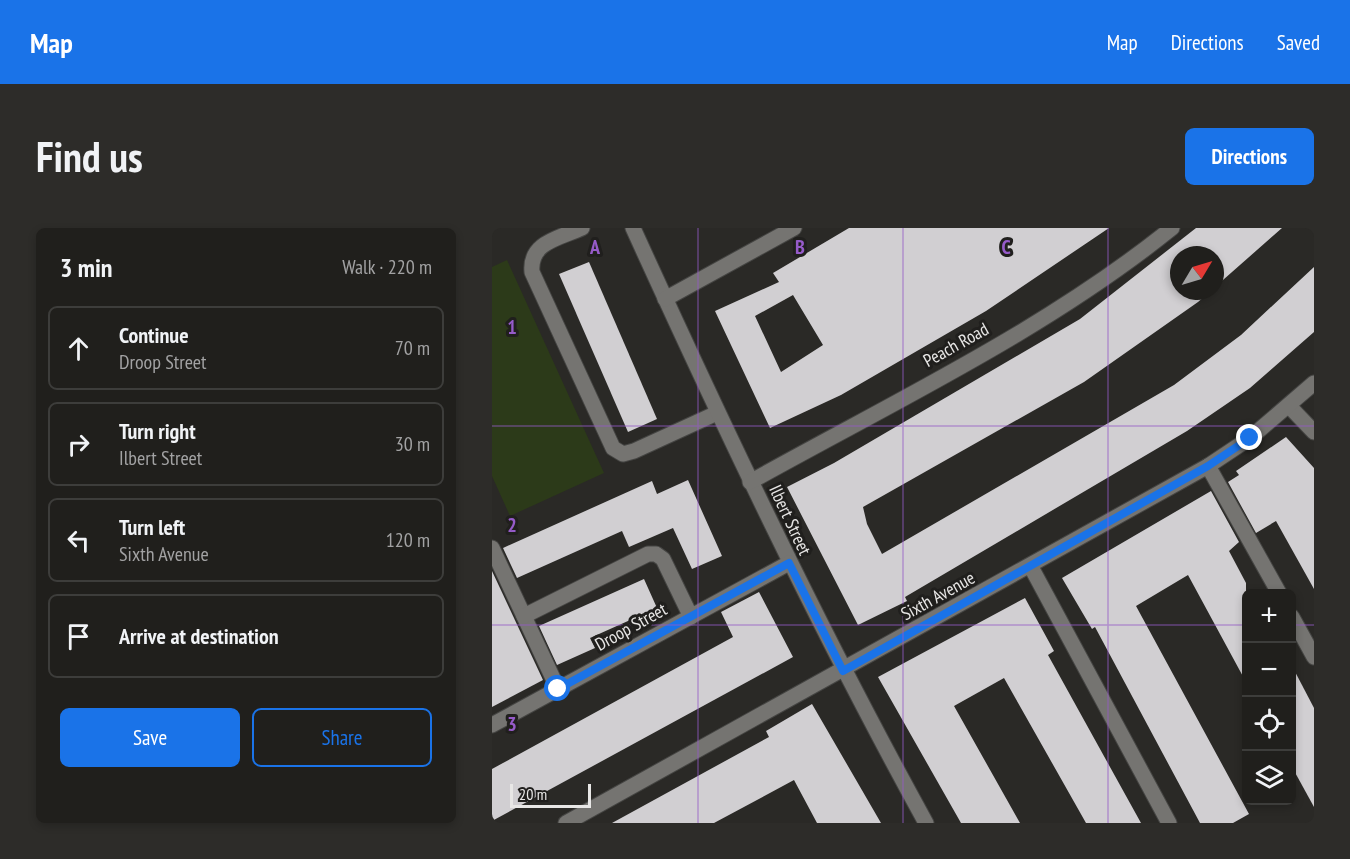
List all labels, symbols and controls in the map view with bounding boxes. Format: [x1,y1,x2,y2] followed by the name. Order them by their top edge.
[30,24,73,61] text: Map
[1107,29,1138,56] text: Map
[1171,29,1244,56] text: Directions
[1277,29,1320,56] text: Saved
[1185,128,1314,185] button: Directions
[36,129,143,184] text: Find us
[589,234,601,260] text: A
[795,234,805,260] text: B
[1001,234,1011,260] text: C
[1170,246,1224,300] north arrow
[60,251,113,284] text: 3 min
[342,254,432,280] text: Walk · 220 m
[507,314,517,340] text: 1
[919,317,992,372] street label: Peach Road
[119,321,189,349] text: Continue
[62,332,95,365] icon: ahead
[395,335,430,361] text: 70 m
[119,349,207,375] text: Droop Street
[119,417,196,445] text: Turn right
[1236,424,1262,450] route end
[62,428,95,461] icon: right
[395,431,430,457] text: 30 m
[119,445,202,471] text: Ilbert Street
[764,481,817,559] street label: Ilbert Street
[507,512,517,538] text: 2
[119,513,185,541] text: Turn left
[62,524,95,557] icon: left
[386,527,430,553] text: 120 m
[119,541,209,567] text: Sixth Avenue
[897,566,979,625] street label: Sixth Avenue
[1242,589,1296,805] map controls
[1242,589,1296,643] button: +
[591,597,671,656] street label: Droop Street
[62,620,95,653] icon: arrive
[119,622,279,650] text: Arrive at destination
[1242,643,1296,697] button: −
[544,675,570,701] route start
[1242,697,1296,751] button: locate
[60,708,240,767] button: Save
[252,708,432,767] button: Share
[507,711,517,737] text: 3
[1242,751,1296,805] button: layers
[510,781,591,808] scale bar
[519,784,547,804] text: 20 m

